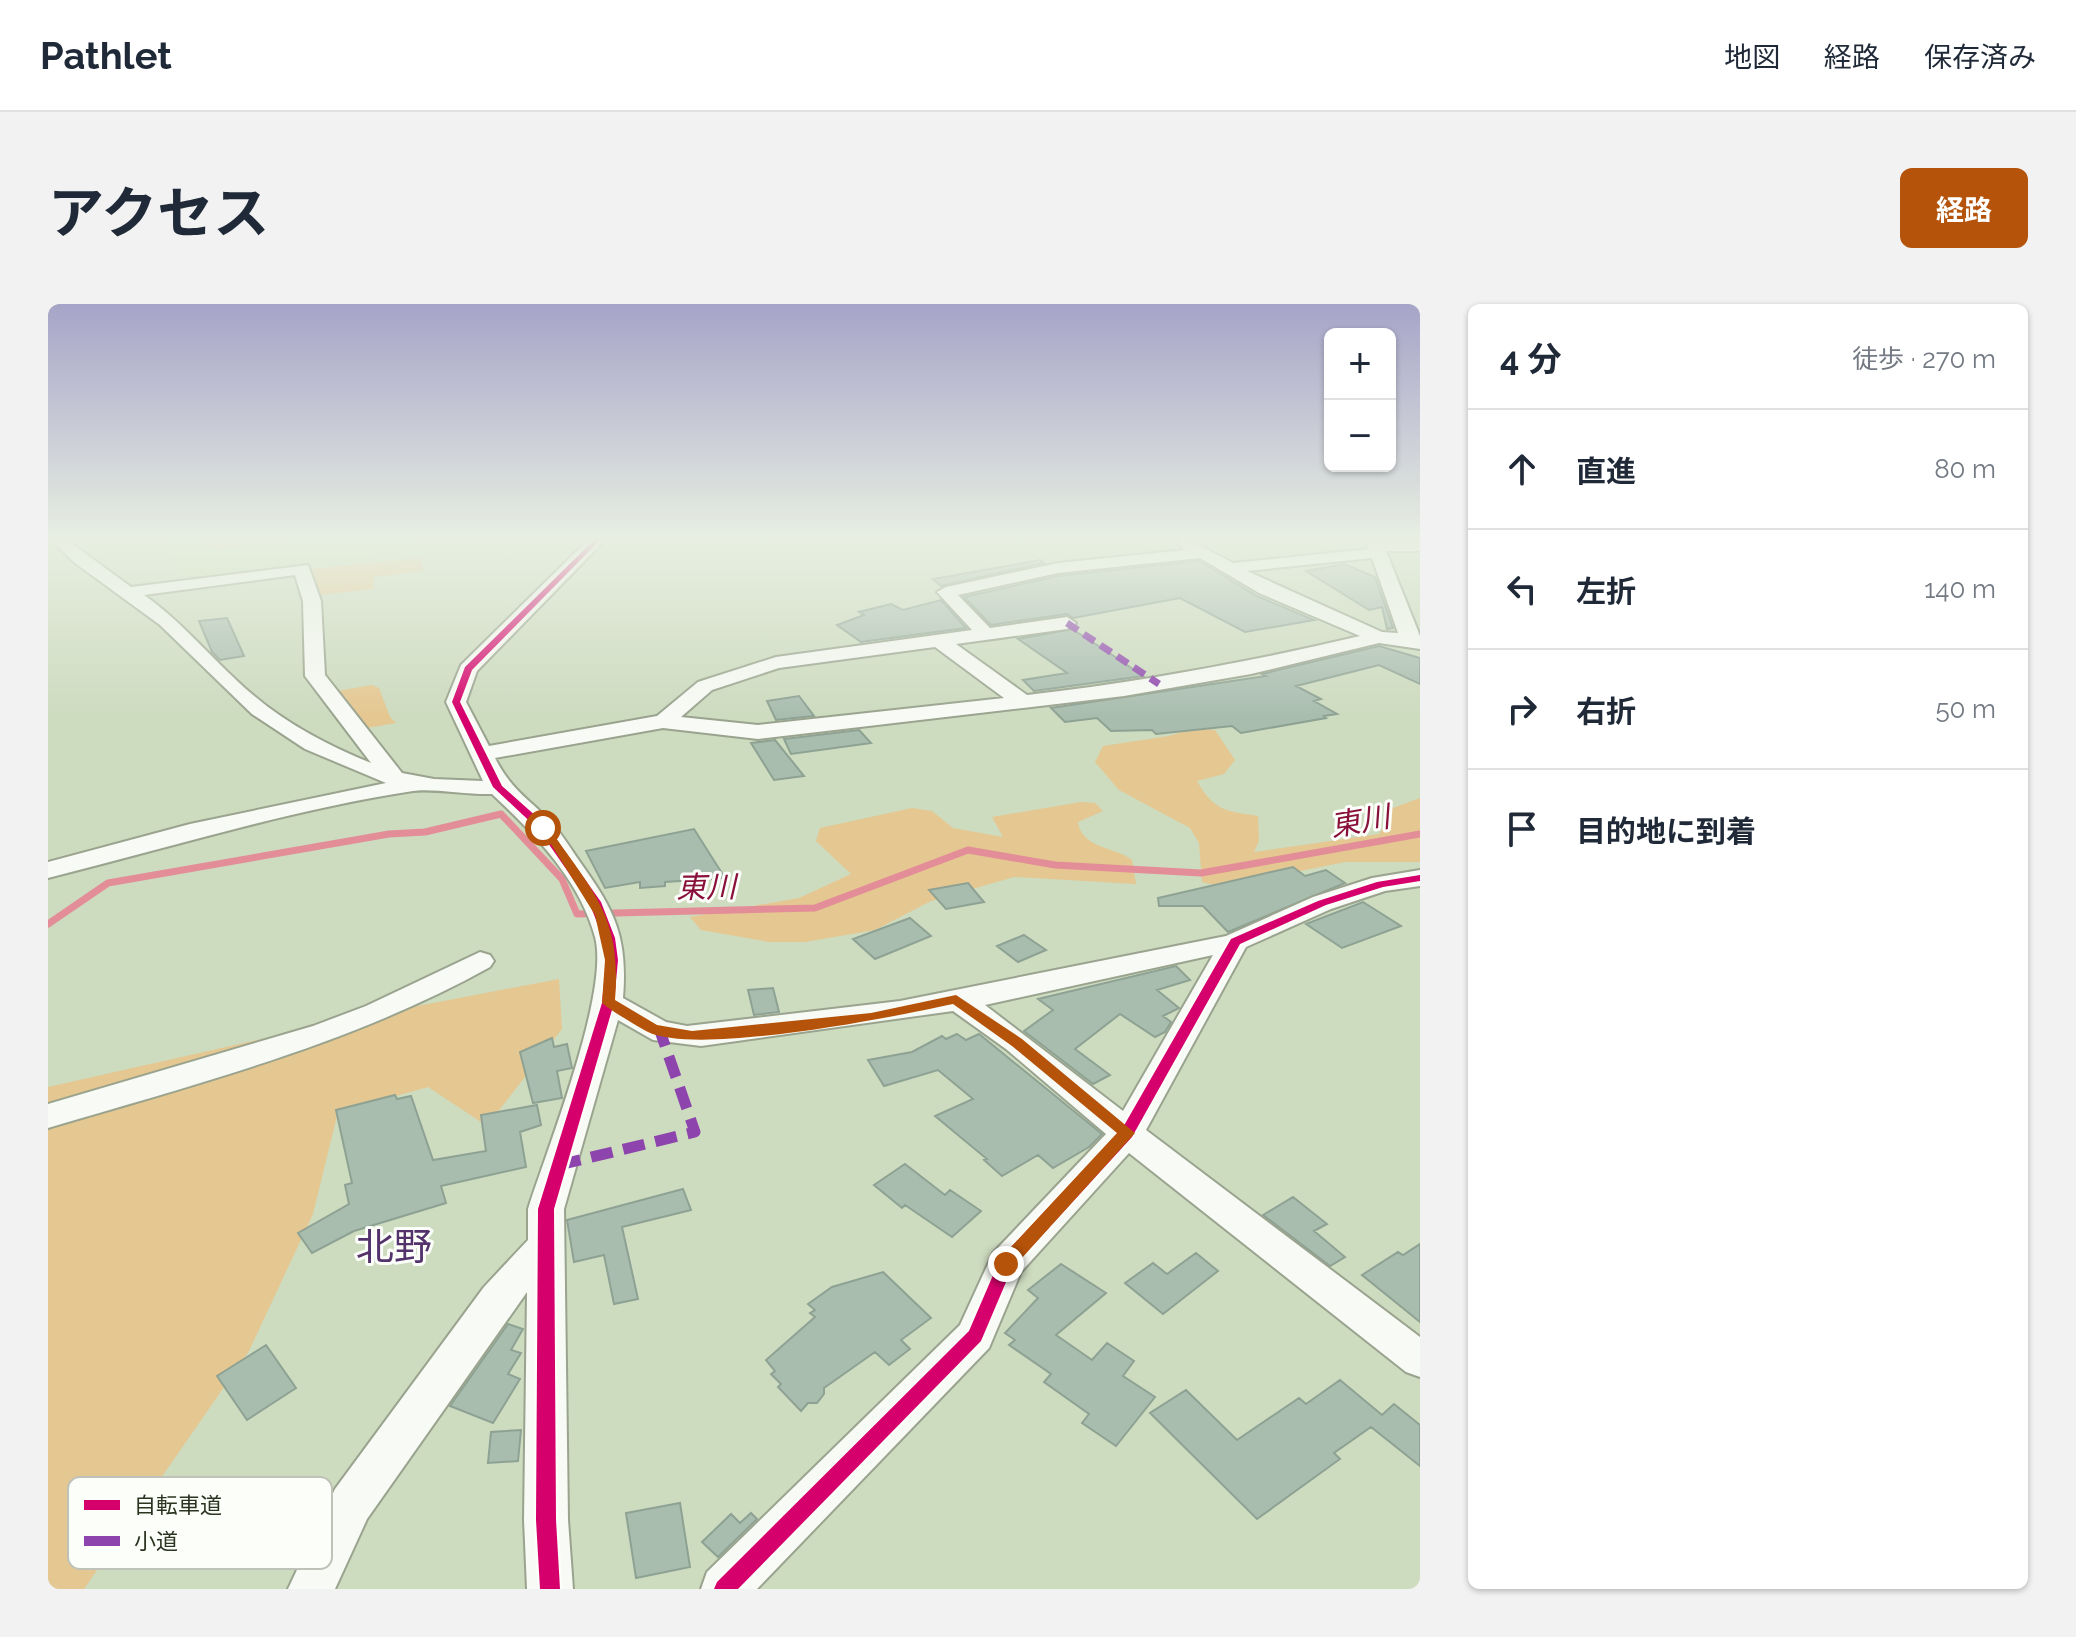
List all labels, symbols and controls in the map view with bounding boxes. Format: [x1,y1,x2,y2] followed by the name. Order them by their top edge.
[40,33,172,78] text: Pathlet
[1724,41,1780,74] text: 地図
[1824,41,1880,74] text: 経路
[1924,41,2036,74] text: 保存済み
[1900,168,2028,248] button: 経路
[48,180,269,246] text: アクセス
[1324,328,1396,472] map controls
[1324,328,1396,400] button: +
[1500,339,1562,379] text: 4 分
[1852,344,1996,374] text: 徒歩 · 270 m
[1324,400,1396,472] button: −
[1500,447,1544,491] icon: ahead
[1576,454,1636,489] text: 直進
[1934,454,1996,484] text: 80 m
[1500,567,1544,611] icon: left
[1576,574,1636,609] text: 左折
[1924,574,1996,604] text: 140 m
[1500,687,1544,731] icon: right
[1576,694,1636,729] text: 右折
[1935,694,1996,724] text: 50 m
[1327,798,1396,843] water label: 東川
[1500,807,1544,851] icon: arrive
[525,810,561,846] route start
[1576,814,1756,849] text: 目的地に到着
[676,869,739,905] water label: 東川
[356,1224,432,1269] district label: 北野
[988,1246,1024,1282] route end
[68,1477,332,1569] legend
[134,1492,222,1518] text: 自転車道
[134,1528,178,1554] text: 小道

